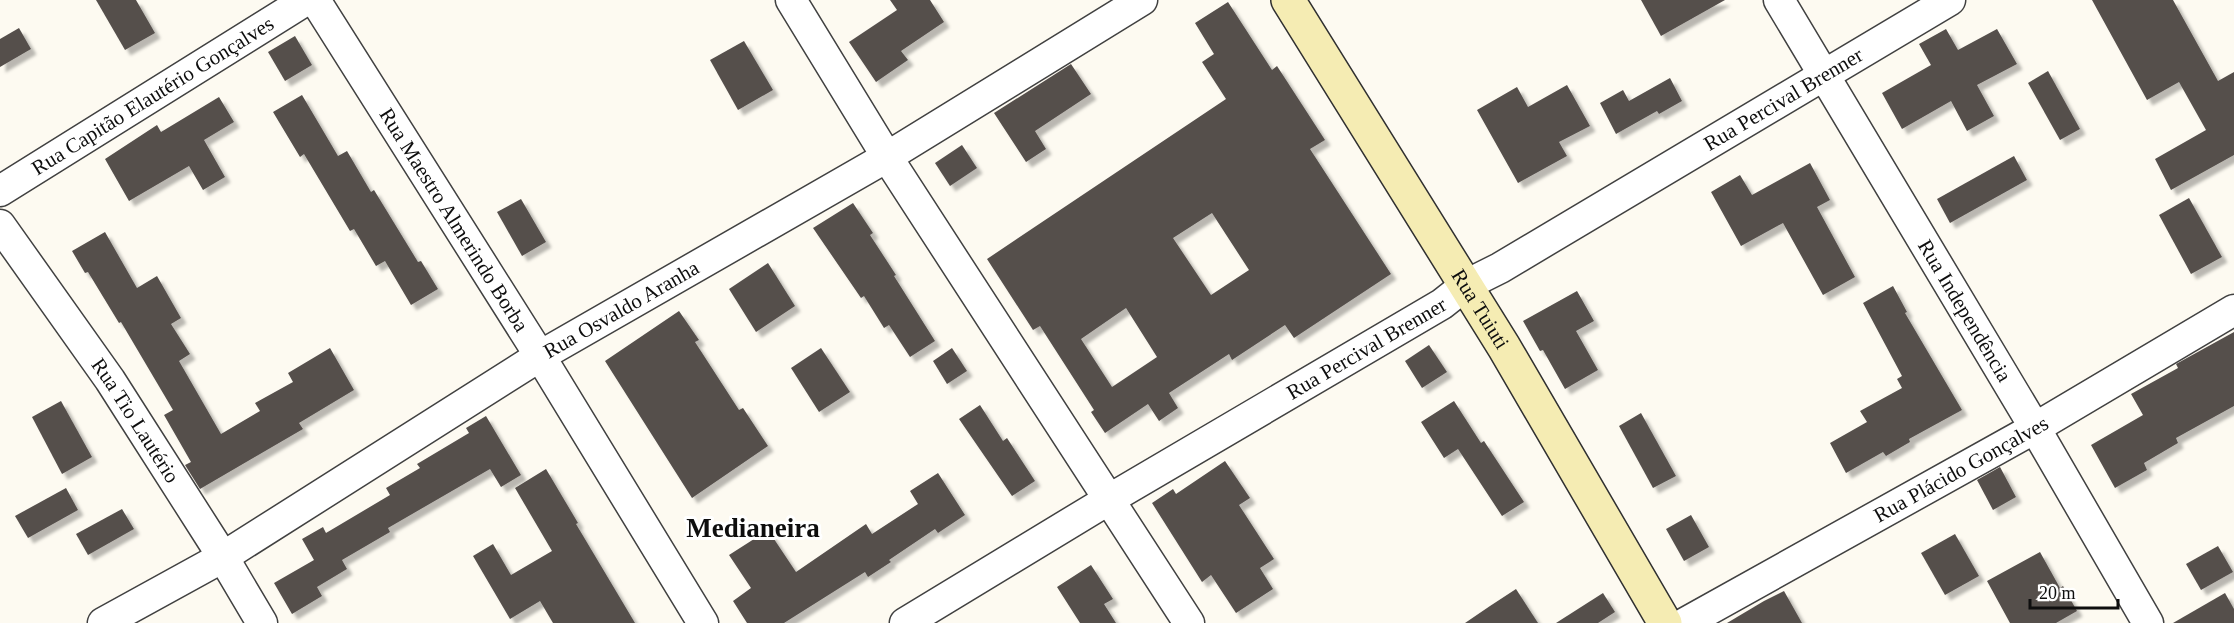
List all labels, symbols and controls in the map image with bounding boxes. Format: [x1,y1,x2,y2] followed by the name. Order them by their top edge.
[27,11,278,180] street label: Rua Capitão Elautério Gonçalves
[1699,43,1867,156] street label: Rua Percival Brenner
[374,104,534,337] street label: Rua Maestro Almerindo Borba
[1913,235,2017,387] street label: Rua Independência
[539,255,704,363] street label: Rua Osvaldo Aranha
[1447,265,1514,353] street label: Rua Tuiuti
[1282,292,1451,404] street label: Rua Percival Brenner
[86,354,185,487] street label: Rua Tio Lautério
[1870,411,2053,527] street label: Rua Plácido Gonçalves
[686,513,820,543] district label: Medianeira
[2030,572,2118,610] scale bar
[2039,583,2076,603] text: 20 m

